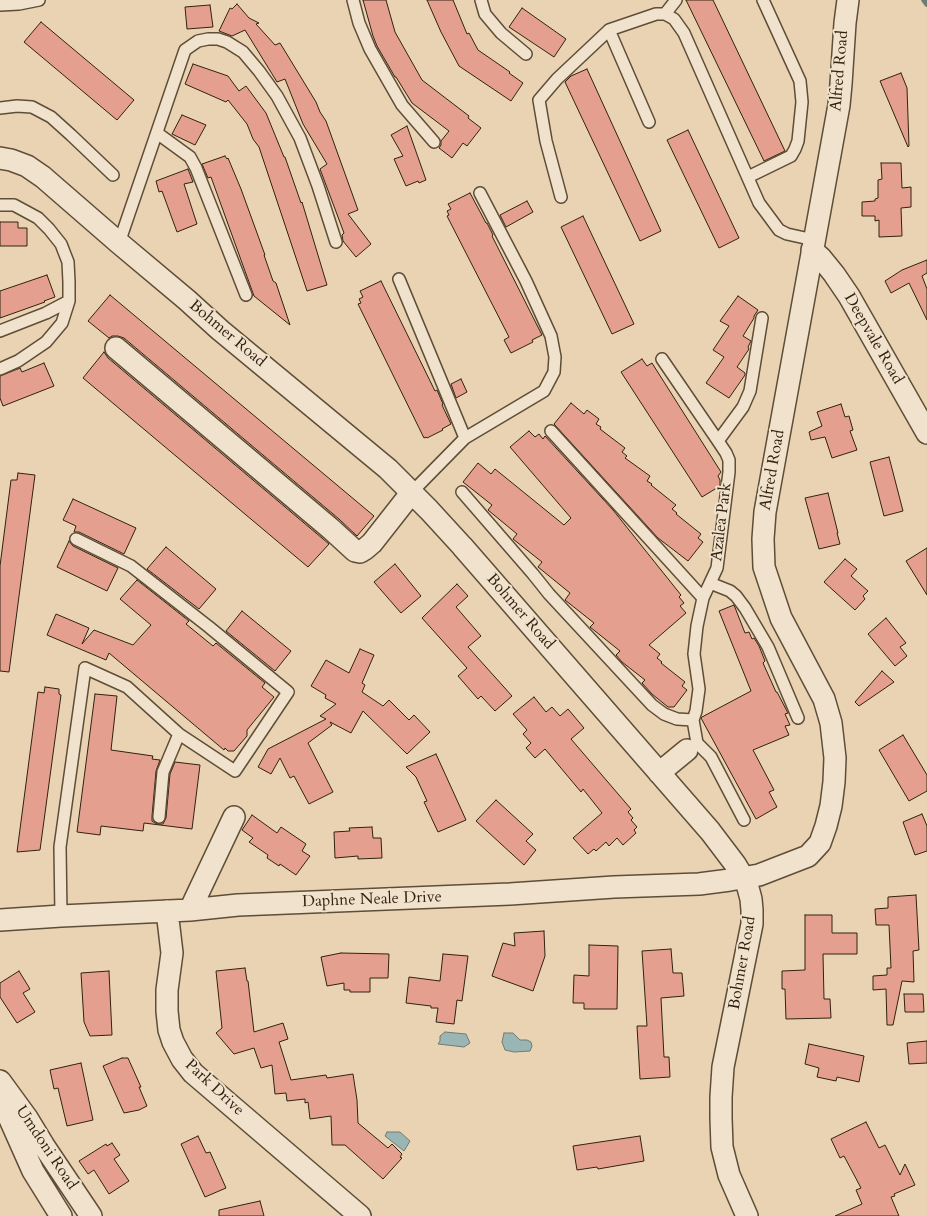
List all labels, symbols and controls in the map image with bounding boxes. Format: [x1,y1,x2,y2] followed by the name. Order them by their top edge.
[827,30,853,112] street label: Alfred Road
[839,290,907,388] street label: Deepvale Road
[185,296,269,372] street label: Bohmer Road
[756,428,790,512] street label: Alfred Road
[708,482,736,562] street label: Azalea Park
[482,570,558,654] street label: Bohmer Road
[302,888,442,912] street label: Daphne Neale Drive
[725,915,761,1011] street label: Bohmer Road
[180,1056,248,1120] street label: Park Drive
[11,1103,81,1193] street label: Umdoni Road

